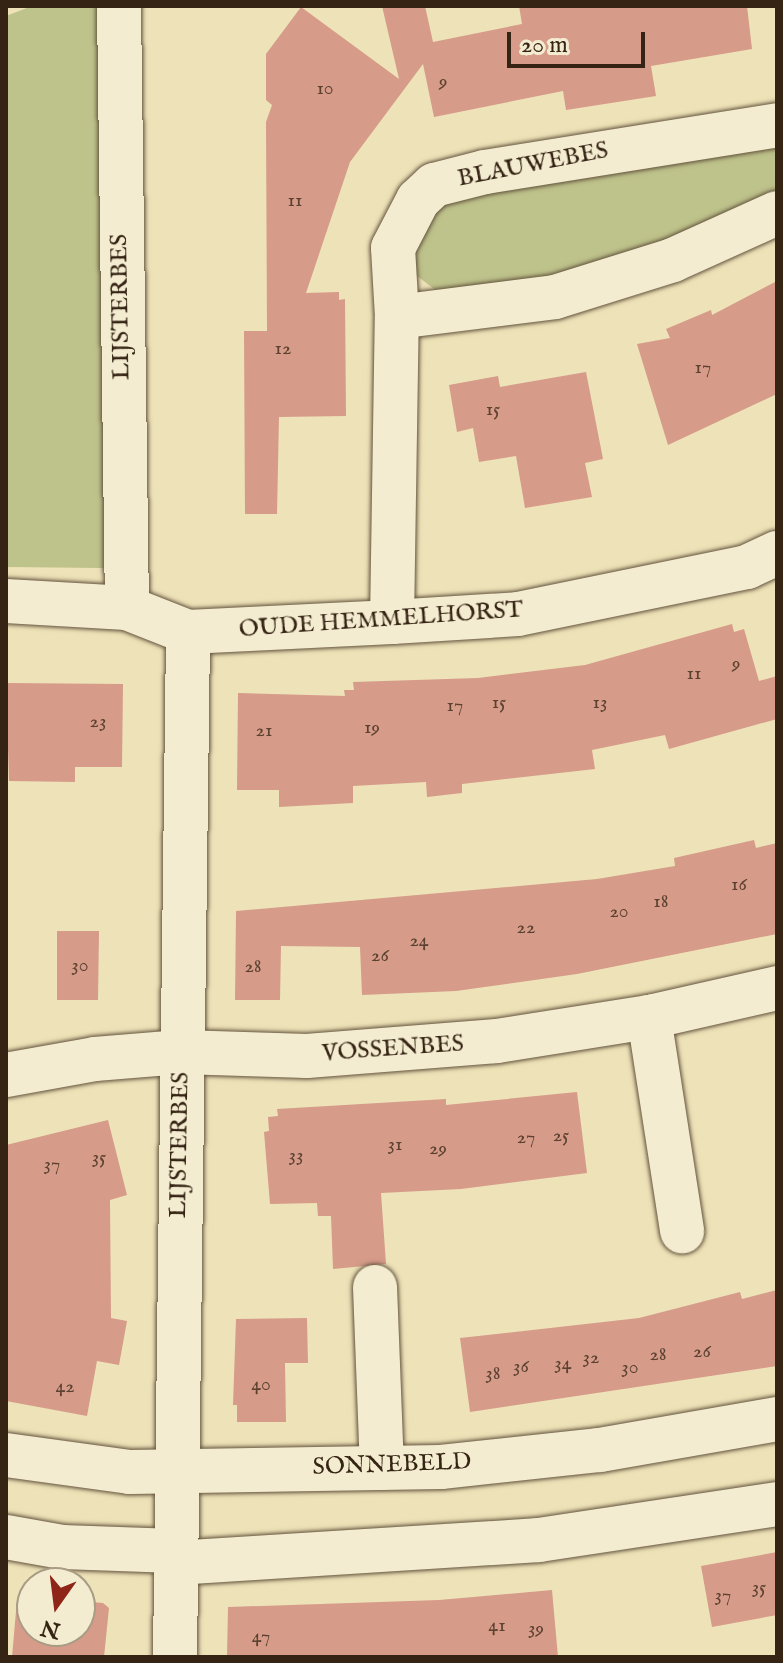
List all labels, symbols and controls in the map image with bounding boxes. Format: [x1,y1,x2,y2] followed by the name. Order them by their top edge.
[511,16,649,66] scale bar
[521,30,568,61] text: 20 m
[439,69,447,93] house number: 9
[316,76,334,100] house number: 10
[455,136,611,194] street label: BLAUWEBES
[288,188,302,212] house number: 11
[105,234,137,380] street label: LIJSTERBES
[275,336,291,360] house number: 12
[695,355,711,379] house number: 17
[486,397,500,421] house number: 15
[238,596,524,644] street label: OUDE HEMMELHORST
[732,651,740,675] house number: 9
[687,661,701,685] house number: 11
[492,690,506,714] house number: 15
[593,690,607,714] house number: 13
[447,693,463,717] house number: 17
[90,709,106,733] house number: 23
[364,715,380,739] house number: 19
[256,718,272,742] house number: 21
[731,872,747,896] house number: 16
[653,889,669,913] house number: 18
[609,899,629,923] house number: 20
[517,915,535,939] house number: 22
[409,928,429,952] house number: 24
[371,943,389,967] house number: 26
[71,953,89,977] house number: 30
[244,954,262,978] house number: 28
[321,1030,465,1068] street label: VOSSENBES
[164,1072,196,1218] street label: LIJSTERBES
[553,1123,569,1147] house number: 25
[517,1125,535,1149] house number: 27
[388,1132,402,1156] house number: 31
[429,1136,447,1160] house number: 29
[289,1143,303,1167] house number: 33
[92,1145,106,1169] house number: 35
[44,1152,60,1176] house number: 37
[693,1339,711,1363] house number: 26
[649,1342,667,1366] house number: 28
[583,1345,599,1369] house number: 32
[554,1351,572,1375] house number: 34
[513,1354,529,1378] house number: 36
[621,1355,639,1379] house number: 30
[485,1361,501,1385] house number: 38
[251,1372,271,1396] house number: 40
[55,1374,75,1398] house number: 42
[312,1448,472,1482] street label: SONNEBELD
[16,1567,96,1647] north arrow
[752,1575,766,1599] house number: 35
[715,1583,731,1607] house number: 37
[38,1612,63,1644] text: N
[488,1613,506,1637] house number: 41
[528,1616,544,1640] house number: 39
[252,1624,270,1648] house number: 47

